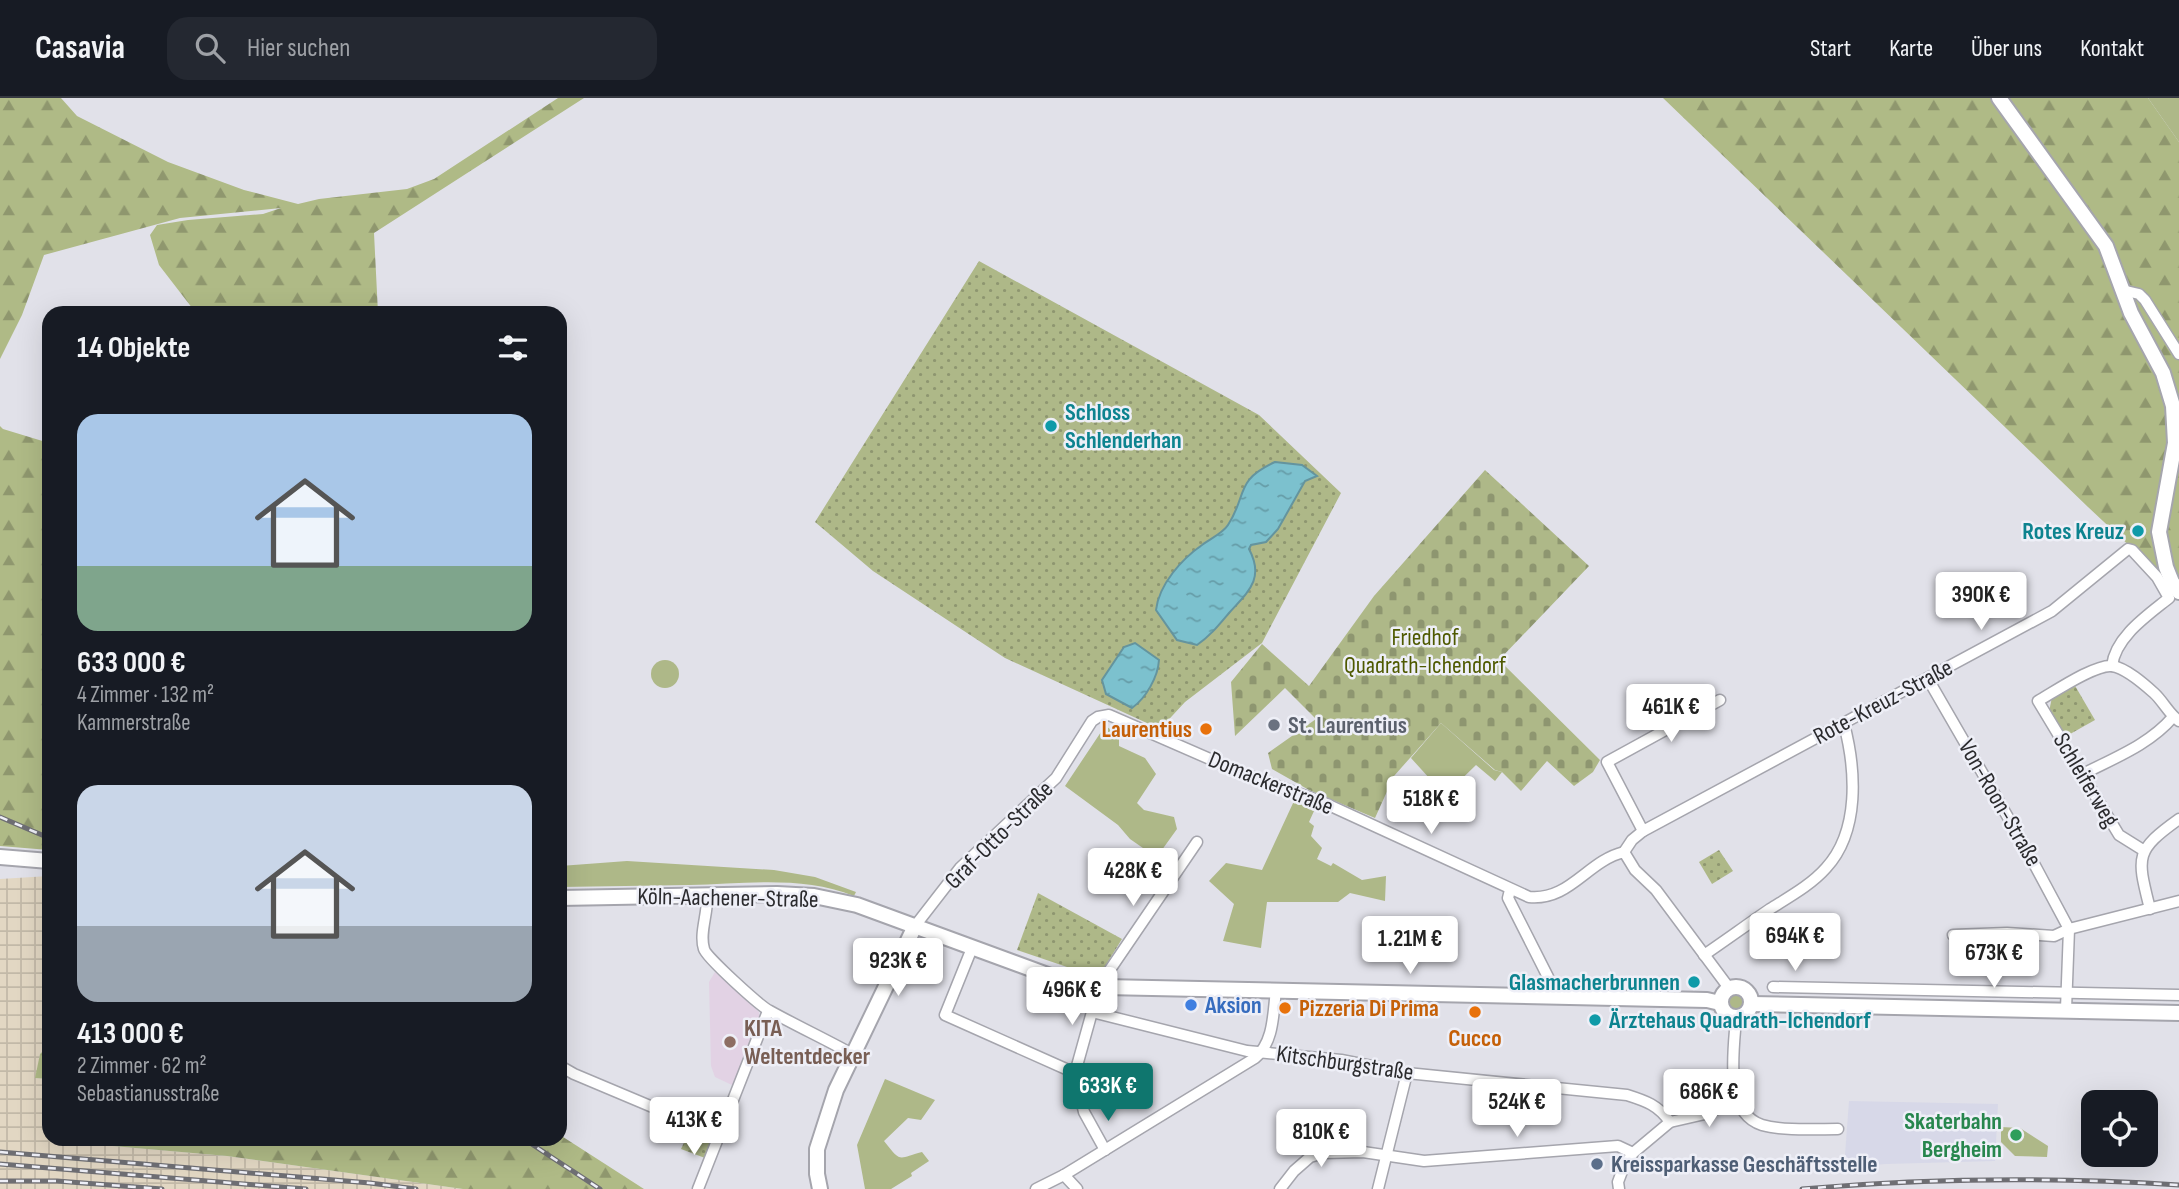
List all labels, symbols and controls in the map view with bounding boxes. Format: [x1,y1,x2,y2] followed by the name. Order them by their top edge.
[167,17,657,80] search box
[35,28,125,68] text: Casavia
[191,29,229,67] icon: search
[247,33,350,64] text: Hier suchen
[1810,34,1851,63] text: Start
[1889,34,1933,63] text: Karte
[1971,34,2042,63] text: Über uns
[2080,34,2144,63] text: Kontakt
[494,329,532,367] icon: filters
[77,330,190,366] text: 14 Objekte
[1065,398,1182,455] place label: Schloss Schlenderhan
[1043,418,1059,434] marker: Schloss Schlenderhan
[242,460,368,586] icon: home
[2022,517,2124,546] place label: Rotes Kreuz
[2130,523,2146,539] marker: Rotes Kreuz
[1924,573,2038,632] pin: 390K €
[1952,581,2010,609] text: 390K €
[1344,623,1507,680] park label: Friedhof Quadrath-Ichendorf
[77,645,186,681] text: 633 000 €
[1808,653,1958,751] street label: Rote-Kreuz-Straße
[77,681,214,709] text: 4 Zimmer · 132 m²
[1614,684,1728,744] pin: 461K €
[1642,693,1700,721] text: 461K €
[77,709,190,737] text: Kammerstraße
[1288,711,1407,740] place label: St. Laurentius
[1101,715,1192,744] place label: Laurentius
[1266,717,1282,733] marker: St. Laurentius
[1198,721,1214,737] marker: Laurentius
[2047,728,2125,832] street label: Schleiferweg
[1952,734,2048,872] street label: Von-Roon-Straße
[1204,745,1338,821] street label: Domackerstraße
[939,775,1059,895] street label: Graf-Otto-Straße
[1374,776,1488,836] pin: 518K €
[1403,785,1459,813] text: 518K €
[242,831,368,957] icon: home
[1076,848,1190,908] pin: 428K €
[1104,857,1162,885] text: 428K €
[637,882,819,914] street label: Köln-Aachener-Straße
[1738,914,1852,973] pin: 694K €
[1345,916,1475,976] pin: 1.21M €
[1765,922,1825,950] text: 694K €
[1378,925,1442,953] text: 1.21M €
[1937,930,2051,990] pin: 673K €
[841,939,955,998] pin: 923K €
[1965,939,2023,967] text: 673K €
[869,947,927,975] text: 923K €
[1015,968,1129,1027] pin: 496K €
[1509,968,1680,997] place label: Glasmacherbrunnen
[1686,974,1702,990] marker: Glasmacherbrunnen
[1042,976,1102,1004] text: 496K €
[1204,991,1262,1020] place label: Aksion
[1299,994,1439,1023] place label: Pizzeria Di Prima
[1183,997,1199,1013] marker: Aksion
[1277,1000,1293,1016] marker: Pizzeria Di Prima
[1467,1004,1483,1020] marker: Cucco
[1608,1006,1871,1035] place label: Ärztehaus Quadrath-Ichendorf
[1587,1012,1603,1028] marker: Ärztehaus Quadrath-Ichendorf
[744,1014,871,1071] place label: KITA Weltentdecker
[77,1016,184,1052] text: 413 000 €
[1448,1024,1502,1053] place label: Cucco
[722,1034,738,1050] marker: KITA Weltentdecker
[1275,1039,1415,1087] street label: Kitschburgstraße
[77,1052,207,1080] text: 2 Zimmer · 62 m²
[1051,1063,1165,1123] pin: 633K €
[1652,1070,1766,1129] pin: 686K €
[1079,1072,1137,1100] text: 633K €
[1679,1078,1739,1106] text: 686K €
[77,1080,220,1108] text: Sebastianusstraße
[1460,1080,1574,1139] pin: 524K €
[1488,1088,1546,1116] text: 524K €
[2081,1090,2158,1167] map controls
[2081,1090,2158,1167] button: locate
[637,1098,751,1157] pin: 413K €
[666,1106,722,1134] text: 413K €
[1904,1107,2002,1164] place label: Skaterbahn Bergheim
[1264,1110,1378,1169] pin: 810K €
[1292,1118,1350,1146] text: 810K €
[2008,1127,2024,1143] marker: Skaterbahn Bergheim
[1611,1150,1877,1179] place label: Kreissparkasse Geschäftsstelle
[1589,1156,1605,1172] marker: Kreissparkasse Geschäftsstelle

